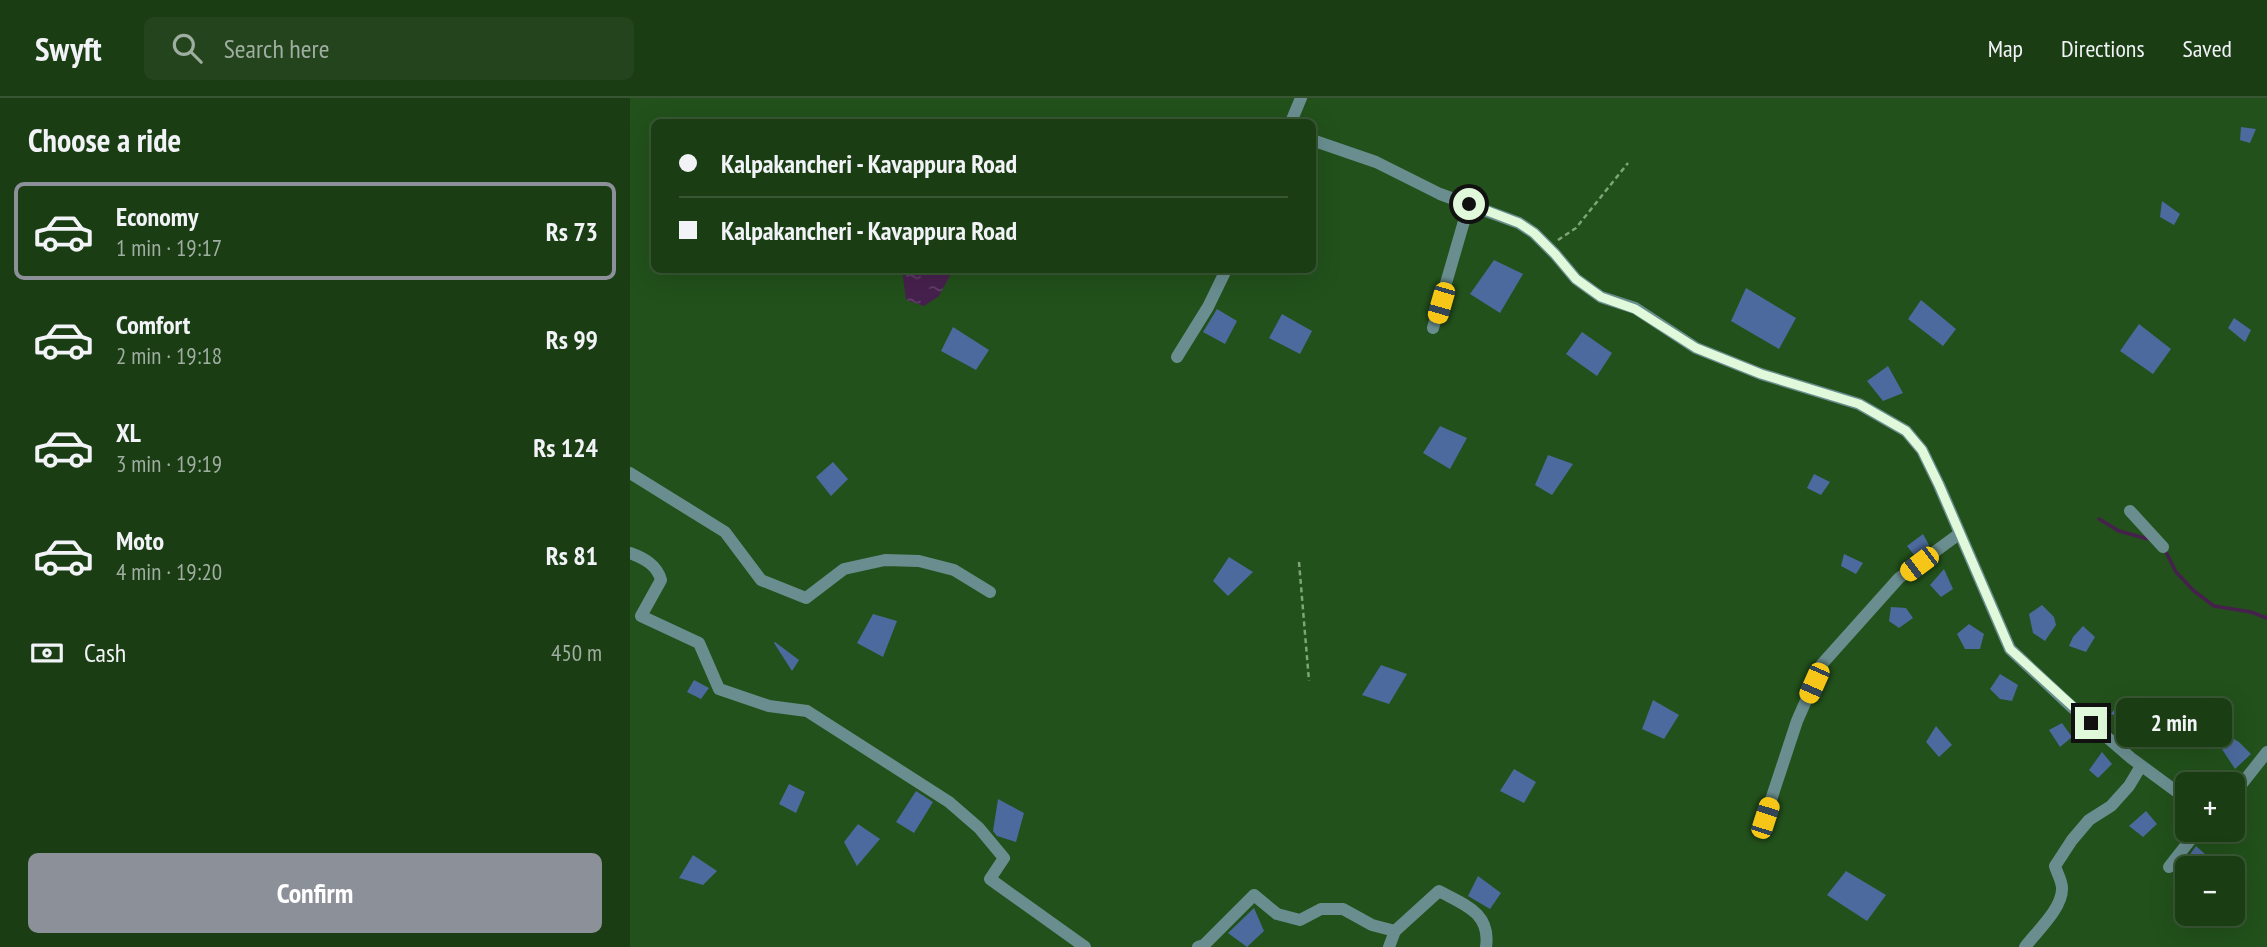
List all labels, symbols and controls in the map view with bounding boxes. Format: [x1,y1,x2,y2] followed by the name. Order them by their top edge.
[144,17,634,80] search box
[35,27,102,70] text: Swyft
[168,29,206,67] icon: search
[224,32,329,65] text: Search here
[1988,33,2023,64] text: Map
[2061,33,2145,64] text: Directions
[2183,33,2232,64] text: Saved
[28,119,181,161] text: Choose a ride
[721,147,1017,180] text: Kalpakancheri - Kavappura Road
[1453,188,1485,220] route start
[32,200,95,263] icon: car
[116,200,198,233] text: Economy
[721,214,1017,247] text: Kalpakancheri - Kavappura Road
[546,215,598,248] text: Rs 73
[116,233,222,262] text: 1 min · 19:17
[1426,280,1457,326] car
[32,308,95,371] icon: car
[116,308,190,341] text: Comfort
[546,323,598,356] text: Rs 99
[116,341,222,370] text: 2 min · 19:18
[32,416,95,479] icon: car
[116,416,141,449] text: XL
[533,431,598,464] text: Rs 124
[116,449,222,478] text: 3 min · 19:19
[32,524,95,587] icon: car
[116,524,164,557] text: Moto
[546,539,598,572] text: Rs 81
[1896,543,1943,585] car
[116,557,222,586] text: 4 min · 19:20
[28,634,66,672] icon: cash
[84,636,126,669] text: Cash
[551,638,602,667] text: 450 m
[1796,660,1833,706] car
[2116,698,2231,748] callout: 2 min
[2075,707,2107,739] route end
[2151,708,2197,737] text: 2 min
[2175,772,2245,926] map controls
[2175,772,2245,842] button: +
[1749,795,1782,841] car
[28,853,602,933] button: Confirm
[2175,856,2245,926] button: −

